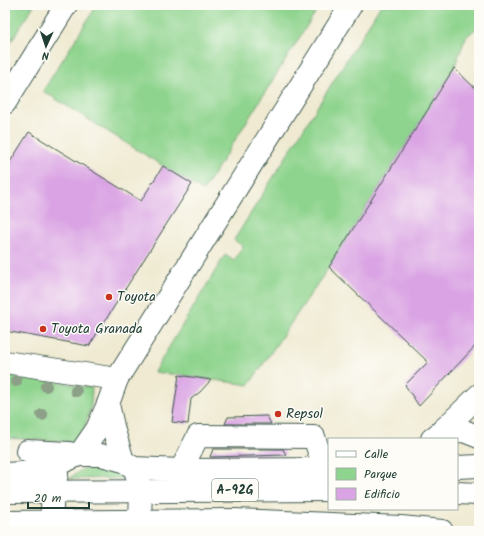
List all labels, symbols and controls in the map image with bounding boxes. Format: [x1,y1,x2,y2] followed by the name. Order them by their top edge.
[26,26,66,66] north arrow
[42,46,49,64] text: N
[117,286,156,308] place label: Toyota
[104,292,114,302] marker: Toyota
[51,318,143,340] place label: Toyota Granada
[38,324,48,334] marker: Toyota Granada
[286,403,323,425] place label: Repsol
[273,409,283,419] marker: Repsol
[328,438,458,510] legend
[364,445,389,464] text: Calle
[364,465,398,484] text: Parque
[212,479,258,501] road number: A-92G
[28,484,89,510] scale bar
[364,485,400,504] text: Edificio
[34,489,62,508] text: 20 m

